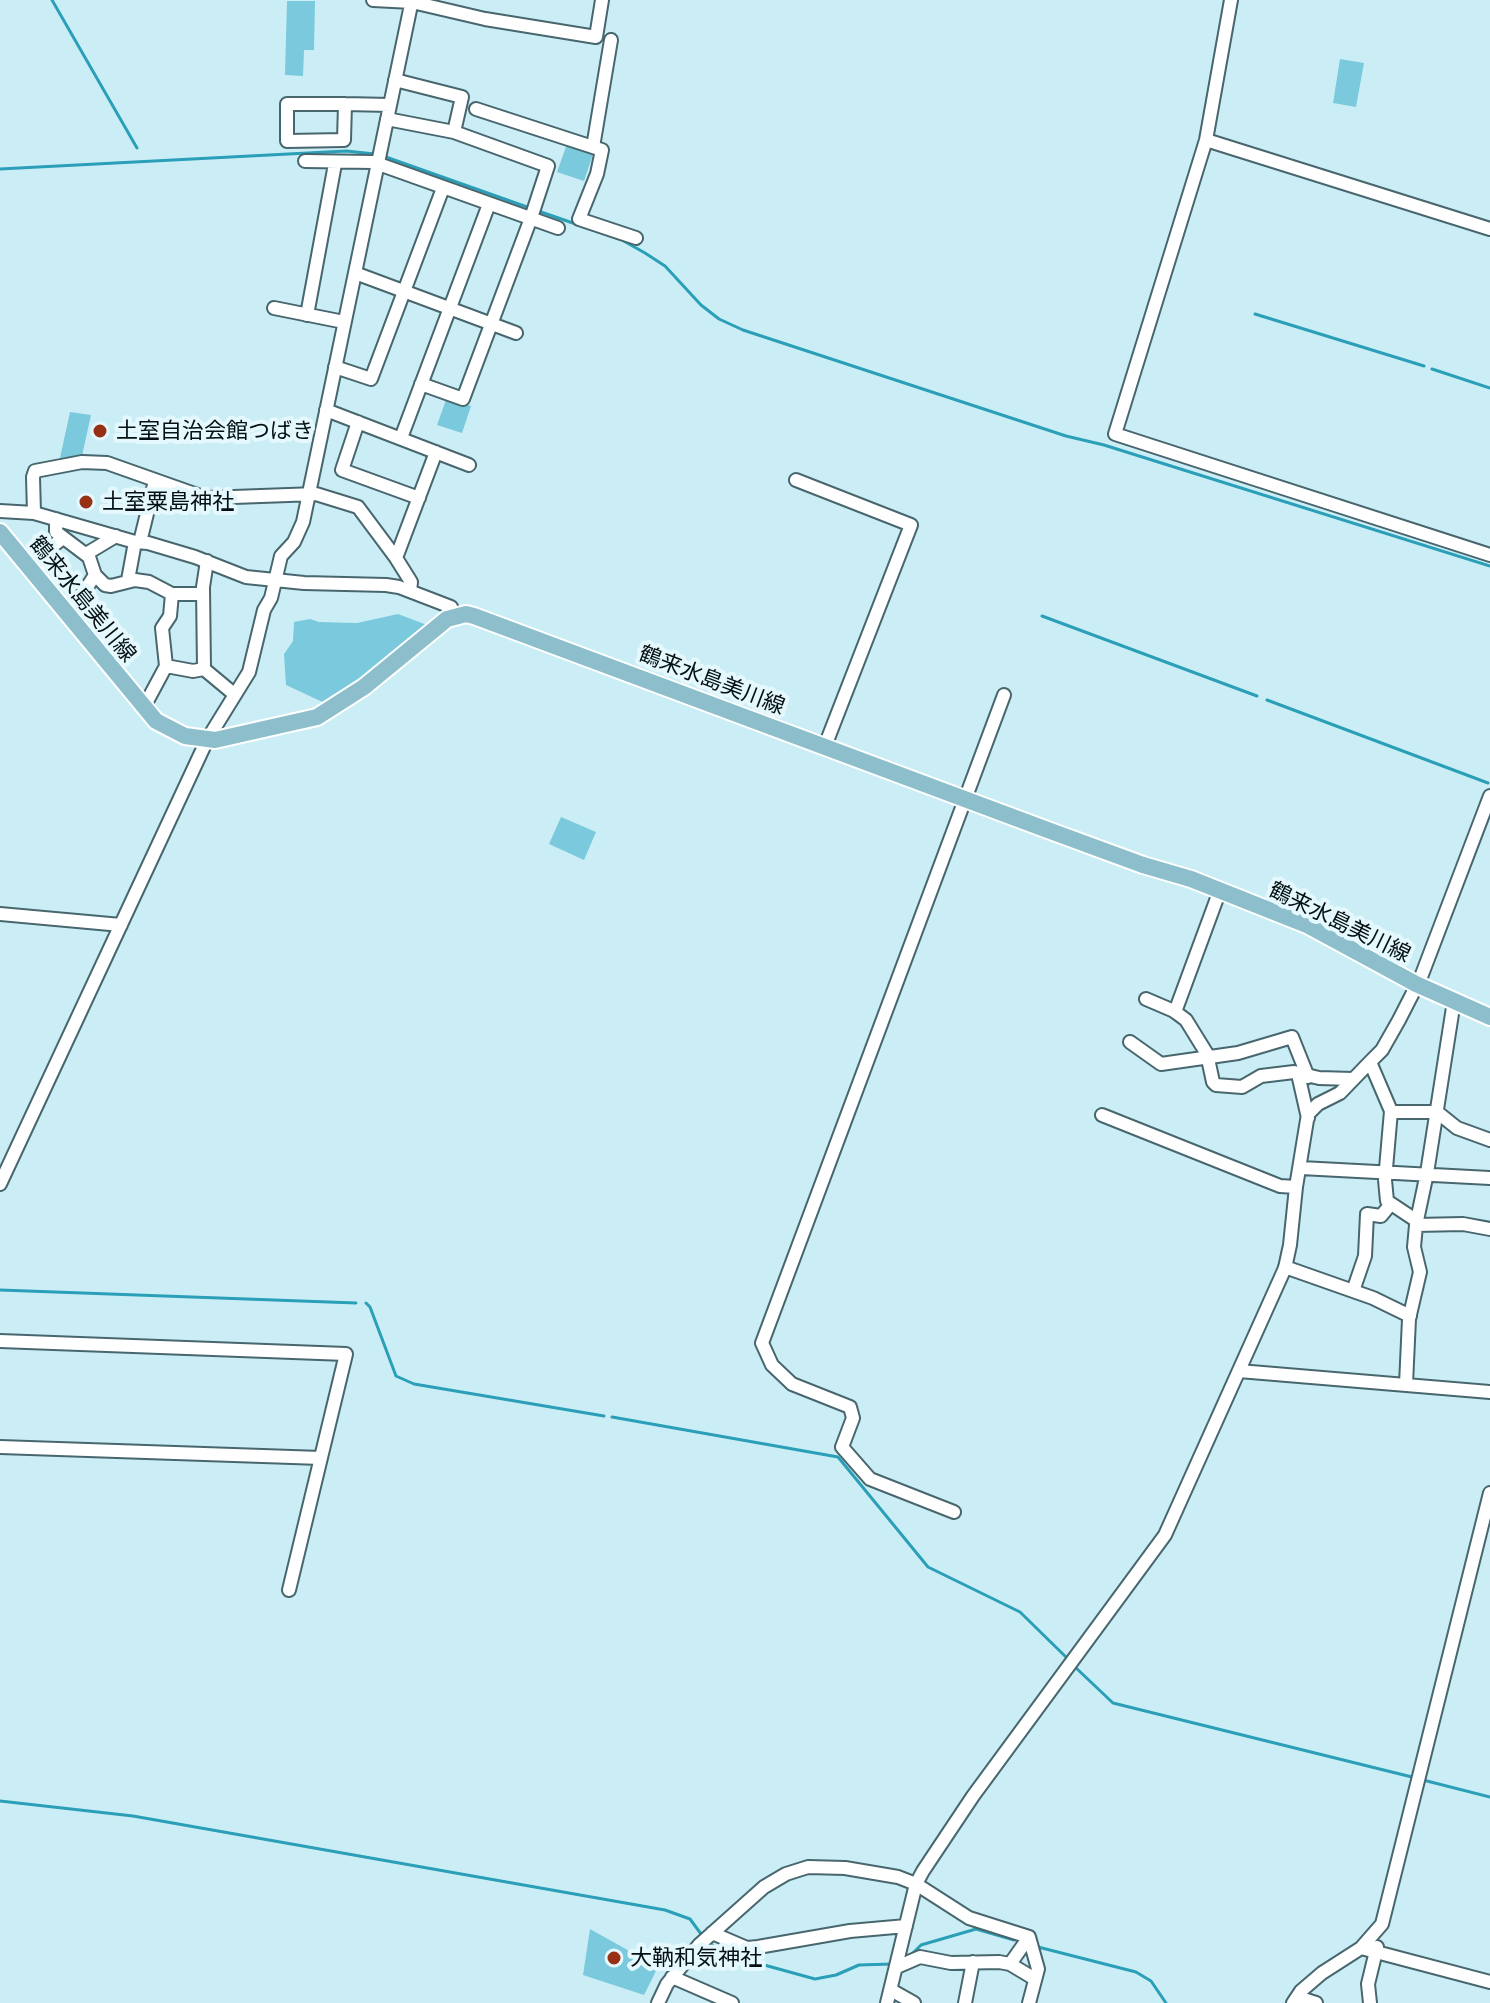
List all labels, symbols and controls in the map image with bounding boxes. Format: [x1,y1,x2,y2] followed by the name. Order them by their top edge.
[116,418,314,444] place label: 土室自治会館つばき
[91,422,109,440] marker: 土室自治会館つばき
[102,489,234,515] place label: 土室粟島神社
[77,493,95,511] marker: 土室粟島神社
[24,531,142,667] street label: 鶴来水島美川線
[635,640,789,720] street label: 鶴来水島美川線
[1265,876,1415,968] street label: 鶴来水島美川線
[630,1945,762,1971] place label: 大靹和気神社
[605,1949,623,1967] marker: 大靹和気神社

